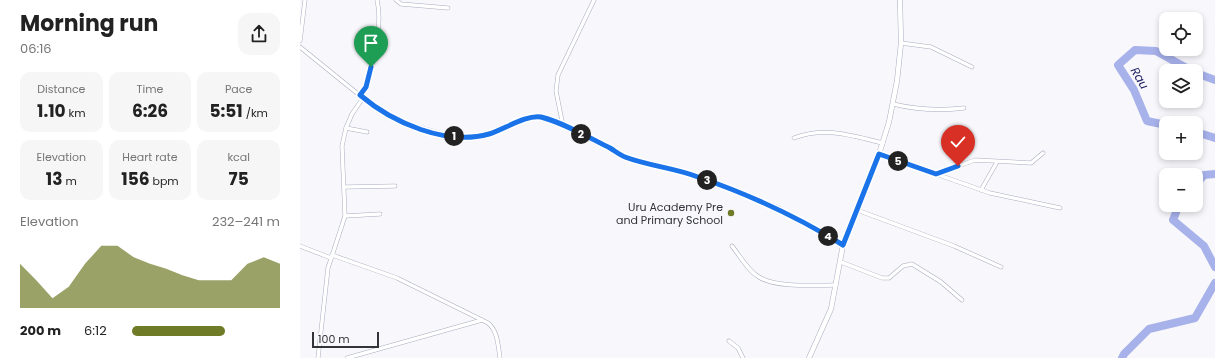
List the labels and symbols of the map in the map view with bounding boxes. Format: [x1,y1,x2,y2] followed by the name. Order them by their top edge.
[354,26,388,67] pin
[1127,64,1153,93] water label: Rau
[571,124,591,144] pin: 2
[941,125,975,166] pin
[444,126,464,146] pin: 1
[888,151,908,171] pin: 5
[697,170,717,190] pin: 3
[616,199,723,228] place label: Uru Academy Pre and Primary School
[726,208,736,218] marker: Uru Academy Pre and Primary School
[818,226,838,246] pin: 4
[312,330,379,349] scale bar

